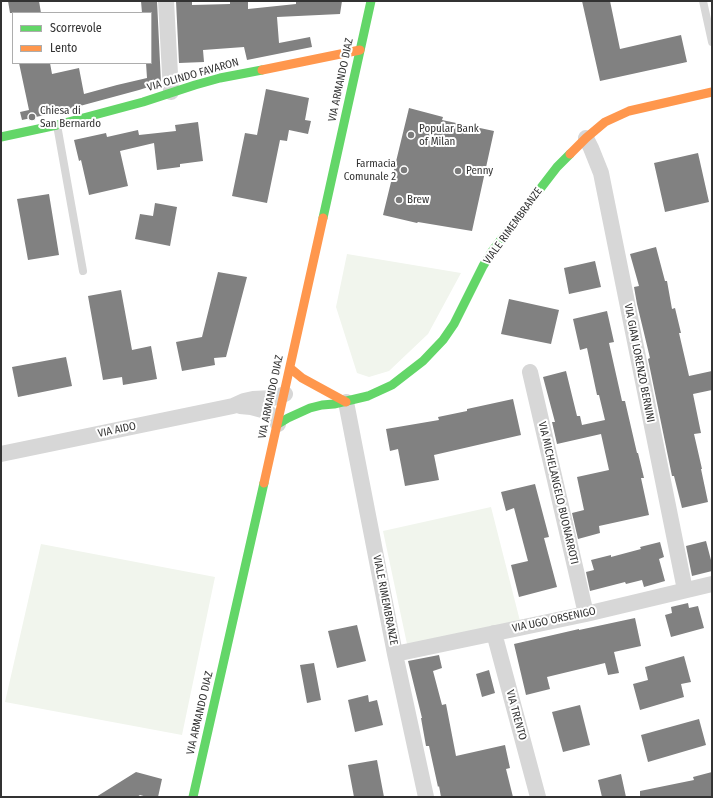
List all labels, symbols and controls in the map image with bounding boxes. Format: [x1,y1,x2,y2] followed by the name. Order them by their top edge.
[12,12,152,64] legend
[50,21,102,35] text: Scorrevole
[326,37,356,123] street label: VIA ARMANDO DIAZ
[50,41,77,55] text: Lento
[146,56,240,94] street label: VIA OLINDO FAVARON
[40,104,101,130] place label: Chiesa di San Bernardo
[27,112,37,122] marker: Chiesa di San Bernardo
[419,122,479,148] place label: Popular Bank of Milan
[406,130,416,140] marker: Popular Bank of Milan
[344,157,396,183] place label: Farmacia Comunale 2
[466,164,493,178] place label: Penny
[399,165,409,175] marker: Farmacia Comunale 2
[453,166,463,176] marker: Penny
[481,185,545,267] street label: VIALE RIMEMBRANZE
[407,193,429,207] place label: Brew
[394,195,404,205] marker: Brew
[621,302,657,424] street label: VIA GIAN LORENZO BERNINI
[256,354,286,440] street label: VIA ARMANDO DIAZ
[97,420,137,440] street label: VIA AIDO
[535,420,581,566] street label: VIA MICHELANGELO BUONARROTI
[370,554,400,646] street label: VIALE RIMEMBRANZE
[511,605,597,635] street label: VIA UGO ORSENIGO
[184,670,216,756] street label: VIA ARMANDO DIAZ
[503,688,529,742] street label: VIA TRENTO

